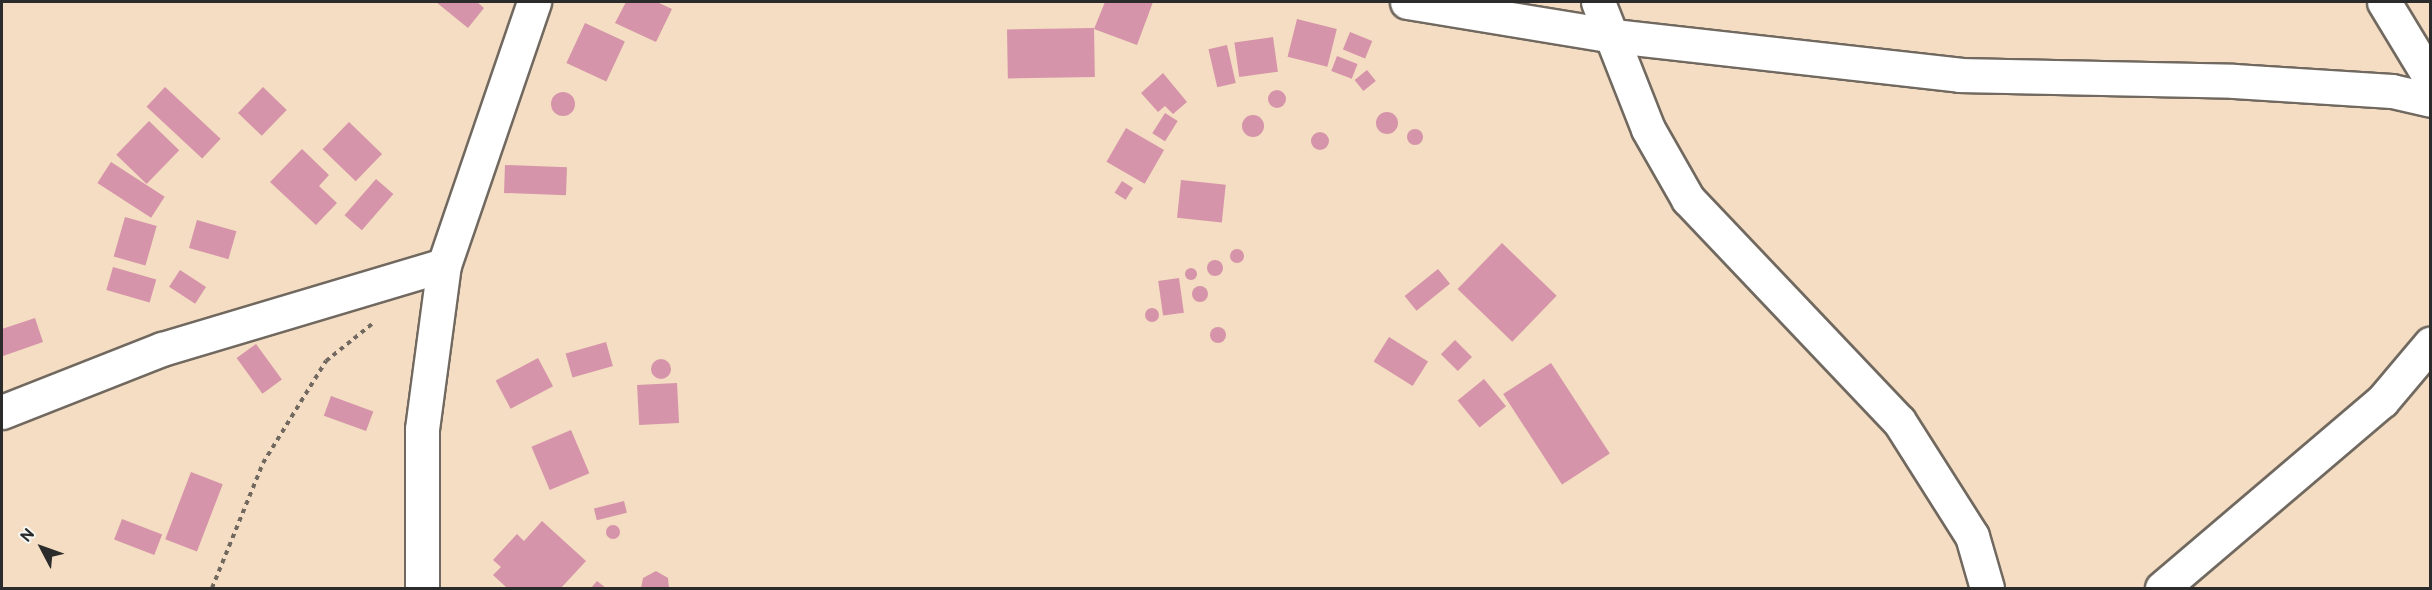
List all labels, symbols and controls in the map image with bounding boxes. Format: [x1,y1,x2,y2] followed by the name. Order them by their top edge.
[12,518,72,578] north arrow
[17,525,39,547] text: N

